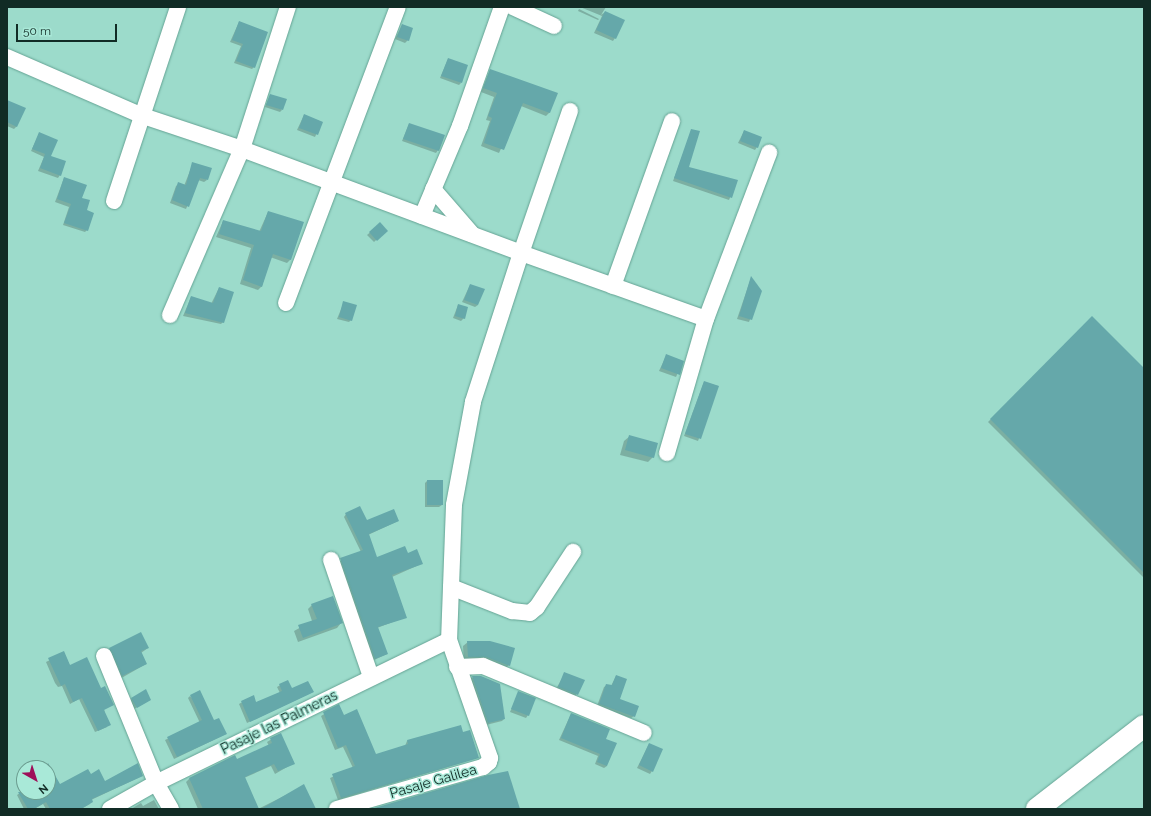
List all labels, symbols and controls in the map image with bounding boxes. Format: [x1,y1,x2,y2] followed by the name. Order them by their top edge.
[18,16,119,42] scale bar
[23,24,51,38] text: 50 m
[218,686,340,758] street label: Pasaje las Palmeras
[16,760,56,800] north arrow
[388,761,478,801] street label: Pasaje Galilea
[36,781,51,797] text: N

